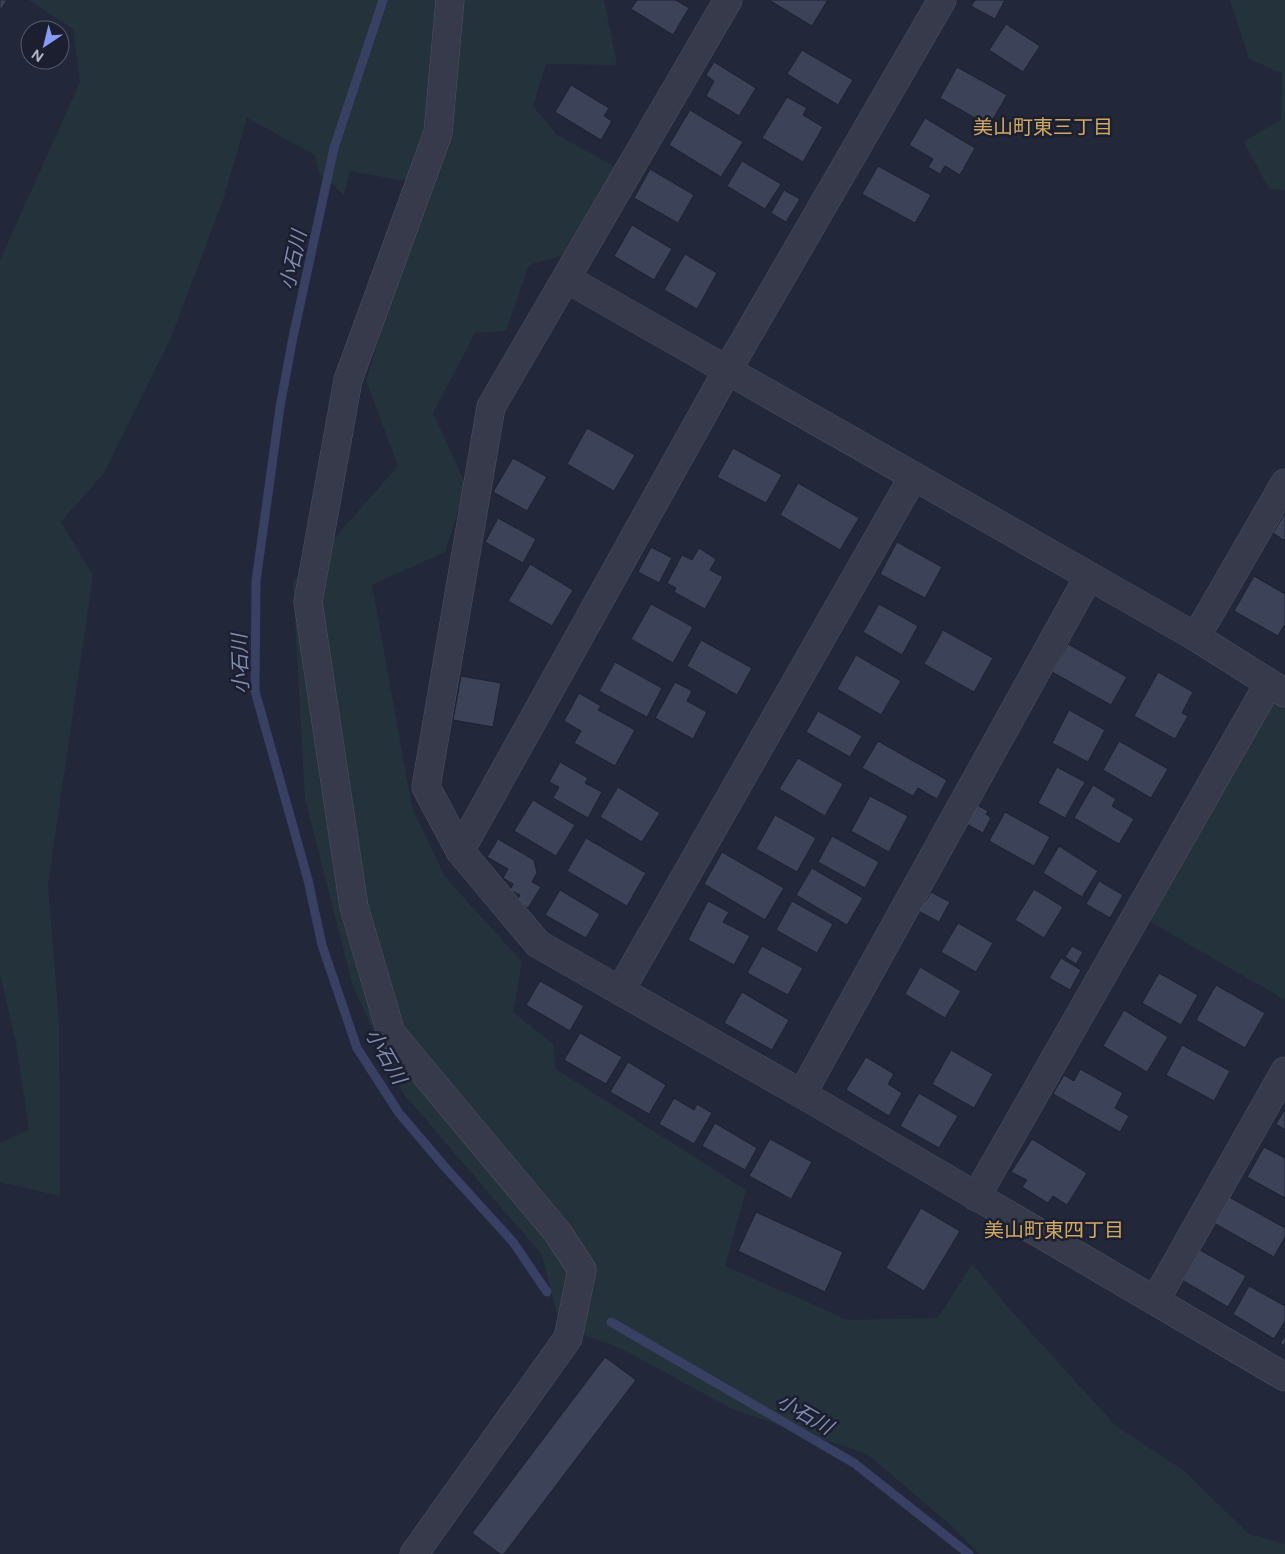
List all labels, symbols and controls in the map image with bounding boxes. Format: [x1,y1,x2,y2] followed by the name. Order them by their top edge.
[20,20,70,70] north arrow
[29,45,47,65] text: N
[973,115,1113,139] district label: 美山町東三丁目
[275,226,311,292] water label: 小石川
[227,632,253,694] water label: 小石川
[361,1024,412,1090] water label: 小石川
[984,1218,1124,1242] district label: 美山町東四丁目
[773,1389,839,1440] water label: 小石川

